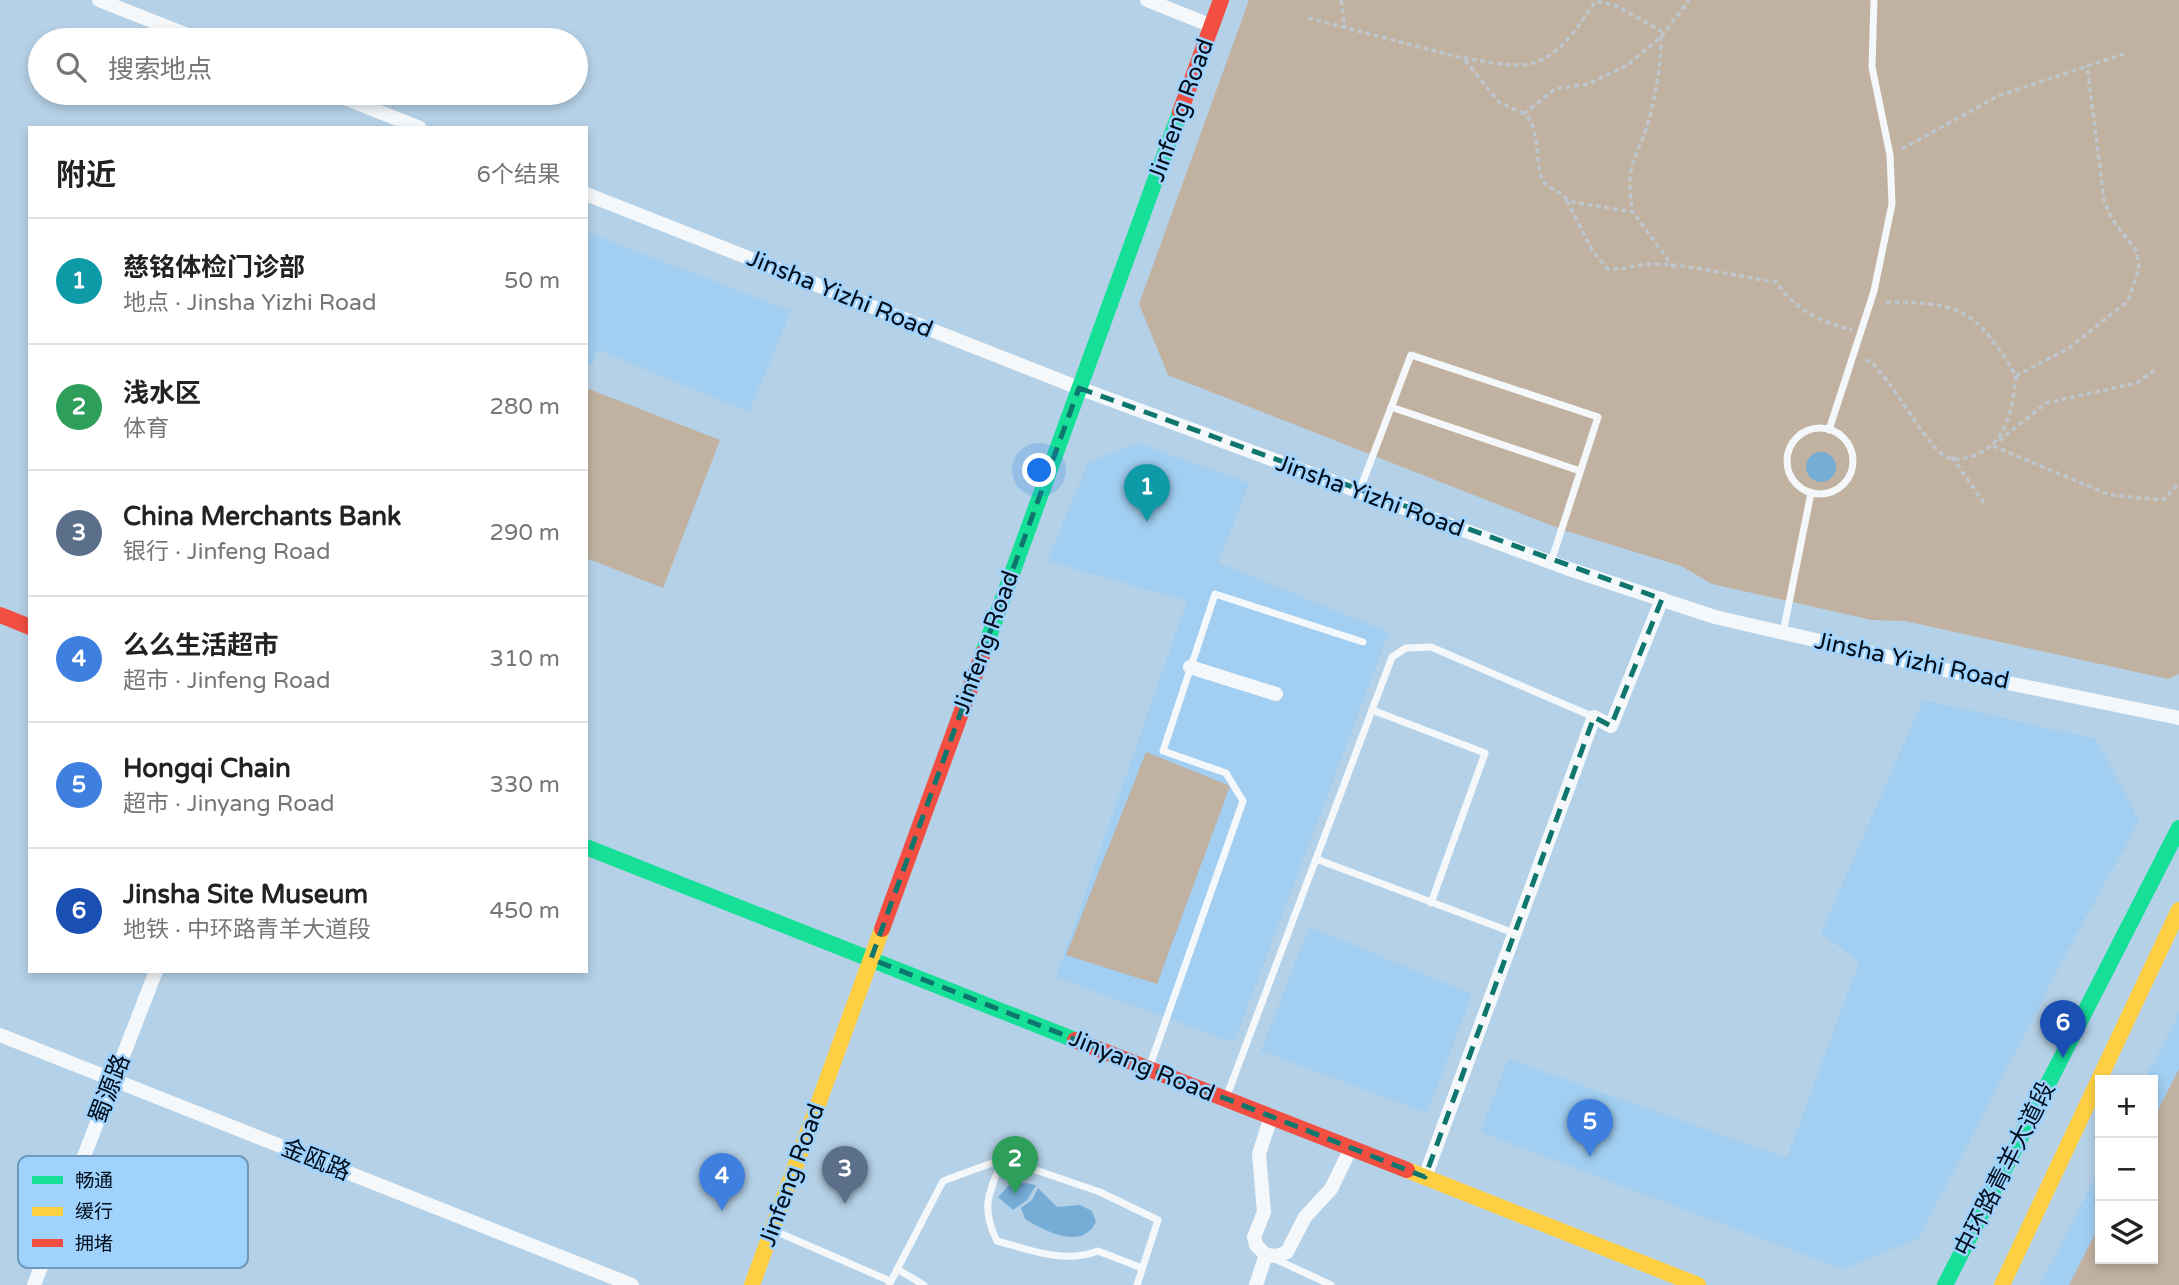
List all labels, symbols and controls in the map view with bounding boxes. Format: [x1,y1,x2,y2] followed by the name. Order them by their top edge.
[28,28,588,105] search box
[1142,35,1220,185] street label: Jinfeng Road
[52,48,90,86] icon: search
[108,54,212,85] text: 搜索地点
[56,157,116,194] text: 附近
[477,161,560,189] text: 6个结果
[743,243,937,345] street label: Jinsha Yizhi Road
[123,252,305,283] text: 慈铭体检门诊部
[72,267,86,295] text: 1
[504,267,560,295] text: 50 m
[123,289,377,317] text: 地点 · Jinsha Yizhi Road
[123,378,201,409] text: 浅水区
[72,393,86,421] text: 2
[490,393,560,421] text: 280 m
[123,415,169,443] text: 体育
[1272,449,1468,543] street label: Jinsha Yizhi Road
[1022,453,1056,487] your location
[1124,464,1170,522] pin: 1
[123,501,401,532] text: China Merchants Bank
[72,519,86,547] text: 3
[490,519,560,547] text: 290 m
[123,538,331,566] text: 银行 · Jinfeng Road
[947,567,1025,717] street label: Jinfeng Road
[1812,626,2012,696] street label: Jinsha Yizhi Road
[123,630,279,661] text: 么么生活超市
[72,645,86,673] text: 4
[490,645,560,673] text: 310 m
[123,667,331,695] text: 超市 · Jinfeng Road
[123,753,291,784] text: Hongqi Chain
[72,771,86,799] text: 5
[490,771,560,799] text: 330 m
[123,790,335,818] text: 超市 · Jinyang Road
[123,879,368,910] text: Jinsha Site Museum
[72,897,86,925] text: 6
[490,897,560,925] text: 450 m
[123,916,371,944] text: 地铁 · 中环路青羊大道段
[2040,1000,2086,1058] pin: 6
[1065,1024,1219,1108] street label: Jinyang Road
[84,1050,136,1128] street label: 蜀源路
[2095,1075,2158,1264] map controls
[2095,1075,2158,1138] button: +
[1948,1077,2062,1261] street label: 中环路青羊大道段
[1567,1099,1613,1157] pin: 5
[753,1100,831,1250] street label: Jinfeng Road
[277,1133,355,1187] street label: 金瓯路
[992,1136,1038,1194] pin: 2
[2095,1138,2158,1201] button: −
[822,1146,868,1204] pin: 3
[699,1153,745,1211] pin: 4
[18,1156,248,1268] legend
[75,1170,113,1192] text: 畅通
[75,1201,113,1223] text: 缓行
[2095,1201,2158,1264] button: layers
[75,1233,113,1255] text: 拥堵

